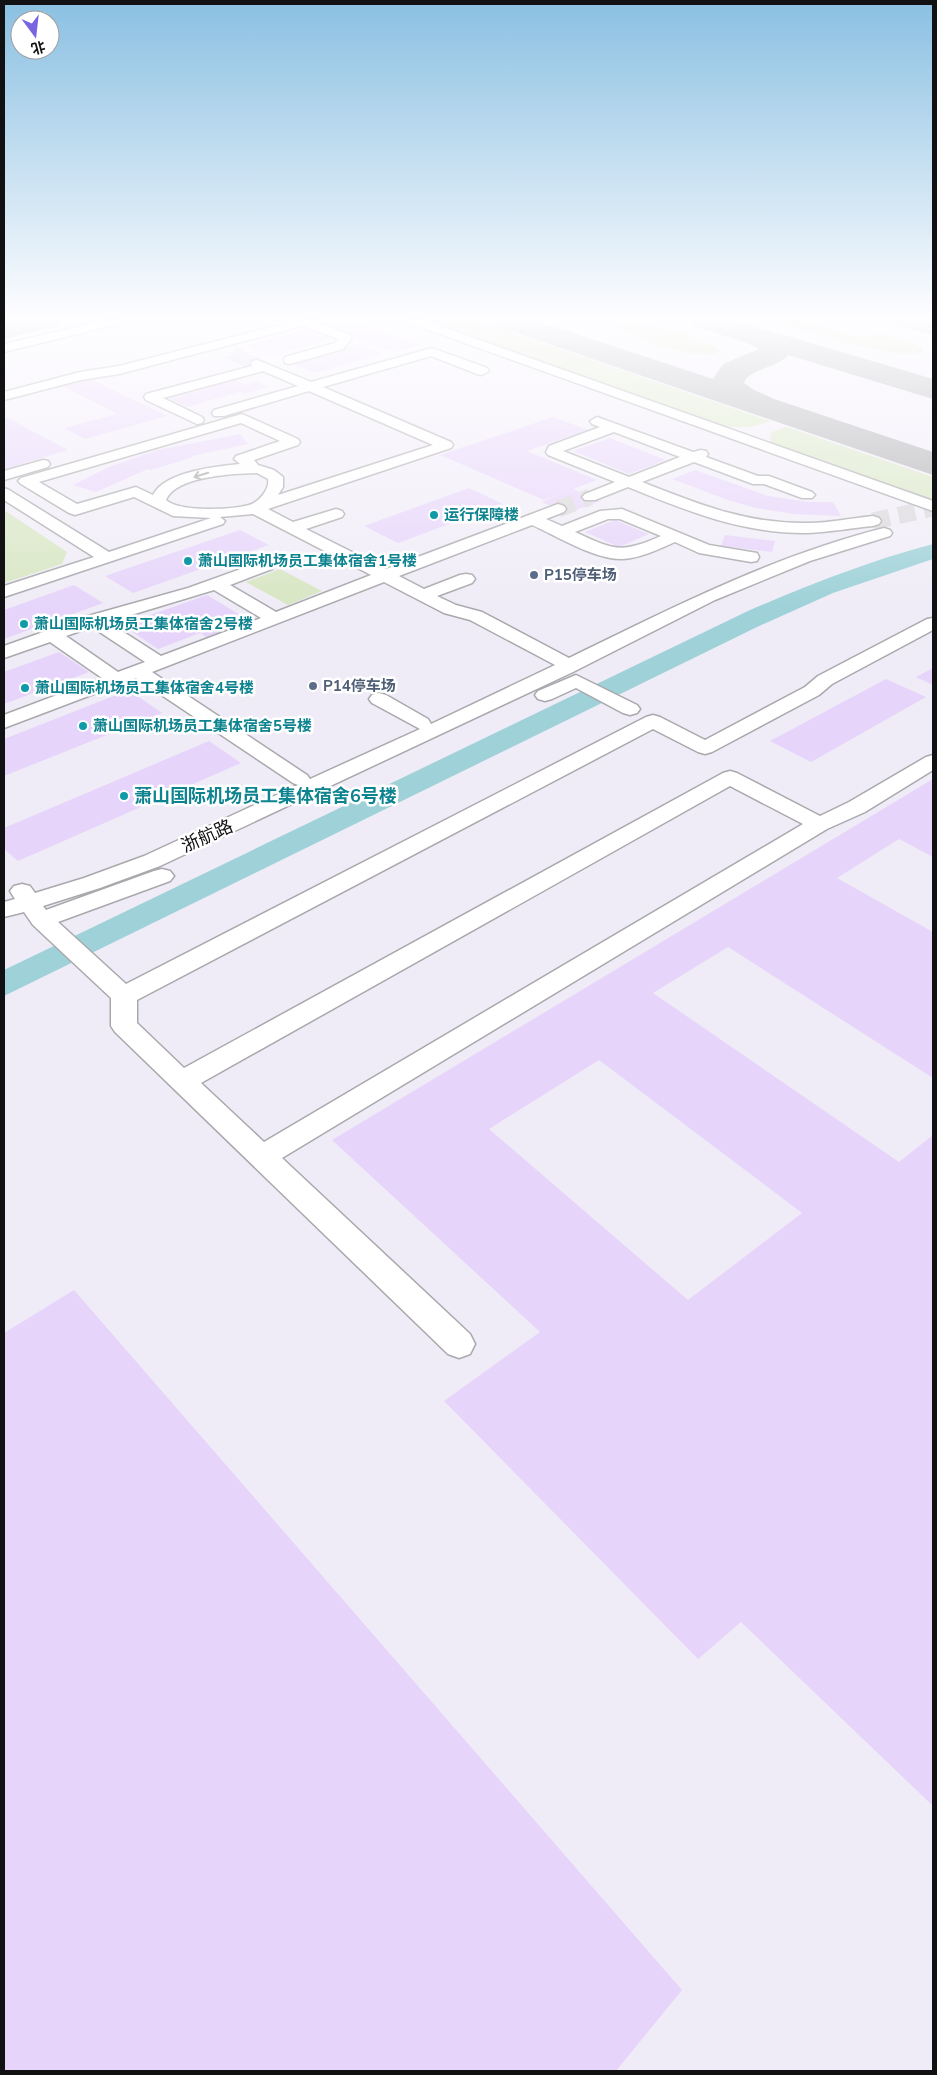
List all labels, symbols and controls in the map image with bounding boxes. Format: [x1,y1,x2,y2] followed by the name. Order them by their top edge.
[10,10,60,60] north arrow
[29,36,47,58] text: 北
[193,470,209,480] one-way arrow
[444,505,519,525] place label: 运行保障楼
[428,509,440,521] marker: 运行保障楼
[198,551,417,571] place label: 萧山国际机场员工集体宿舍1号楼
[182,555,194,567] marker: 萧山国际机场员工集体宿舍1号楼
[544,565,617,585] place label: P15停车场
[528,569,540,581] marker: P15停车场
[34,614,253,634] place label: 萧山国际机场员工集体宿舍2号楼
[18,618,30,630] marker: 萧山国际机场员工集体宿舍2号楼
[323,676,396,696] place label: P14停车场
[35,678,254,698] place label: 萧山国际机场员工集体宿舍4号楼
[307,680,319,692] marker: P14停车场
[19,682,31,694] marker: 萧山国际机场员工集体宿舍4号楼
[93,716,312,736] place label: 萧山国际机场员工集体宿舍5号楼
[77,720,89,732] marker: 萧山国际机场员工集体宿舍5号楼
[134,784,397,808] place label: 萧山国际机场员工集体宿舍6号楼
[118,790,130,802] marker: 萧山国际机场员工集体宿舍6号楼
[177,814,237,858] street label: 浙航路

